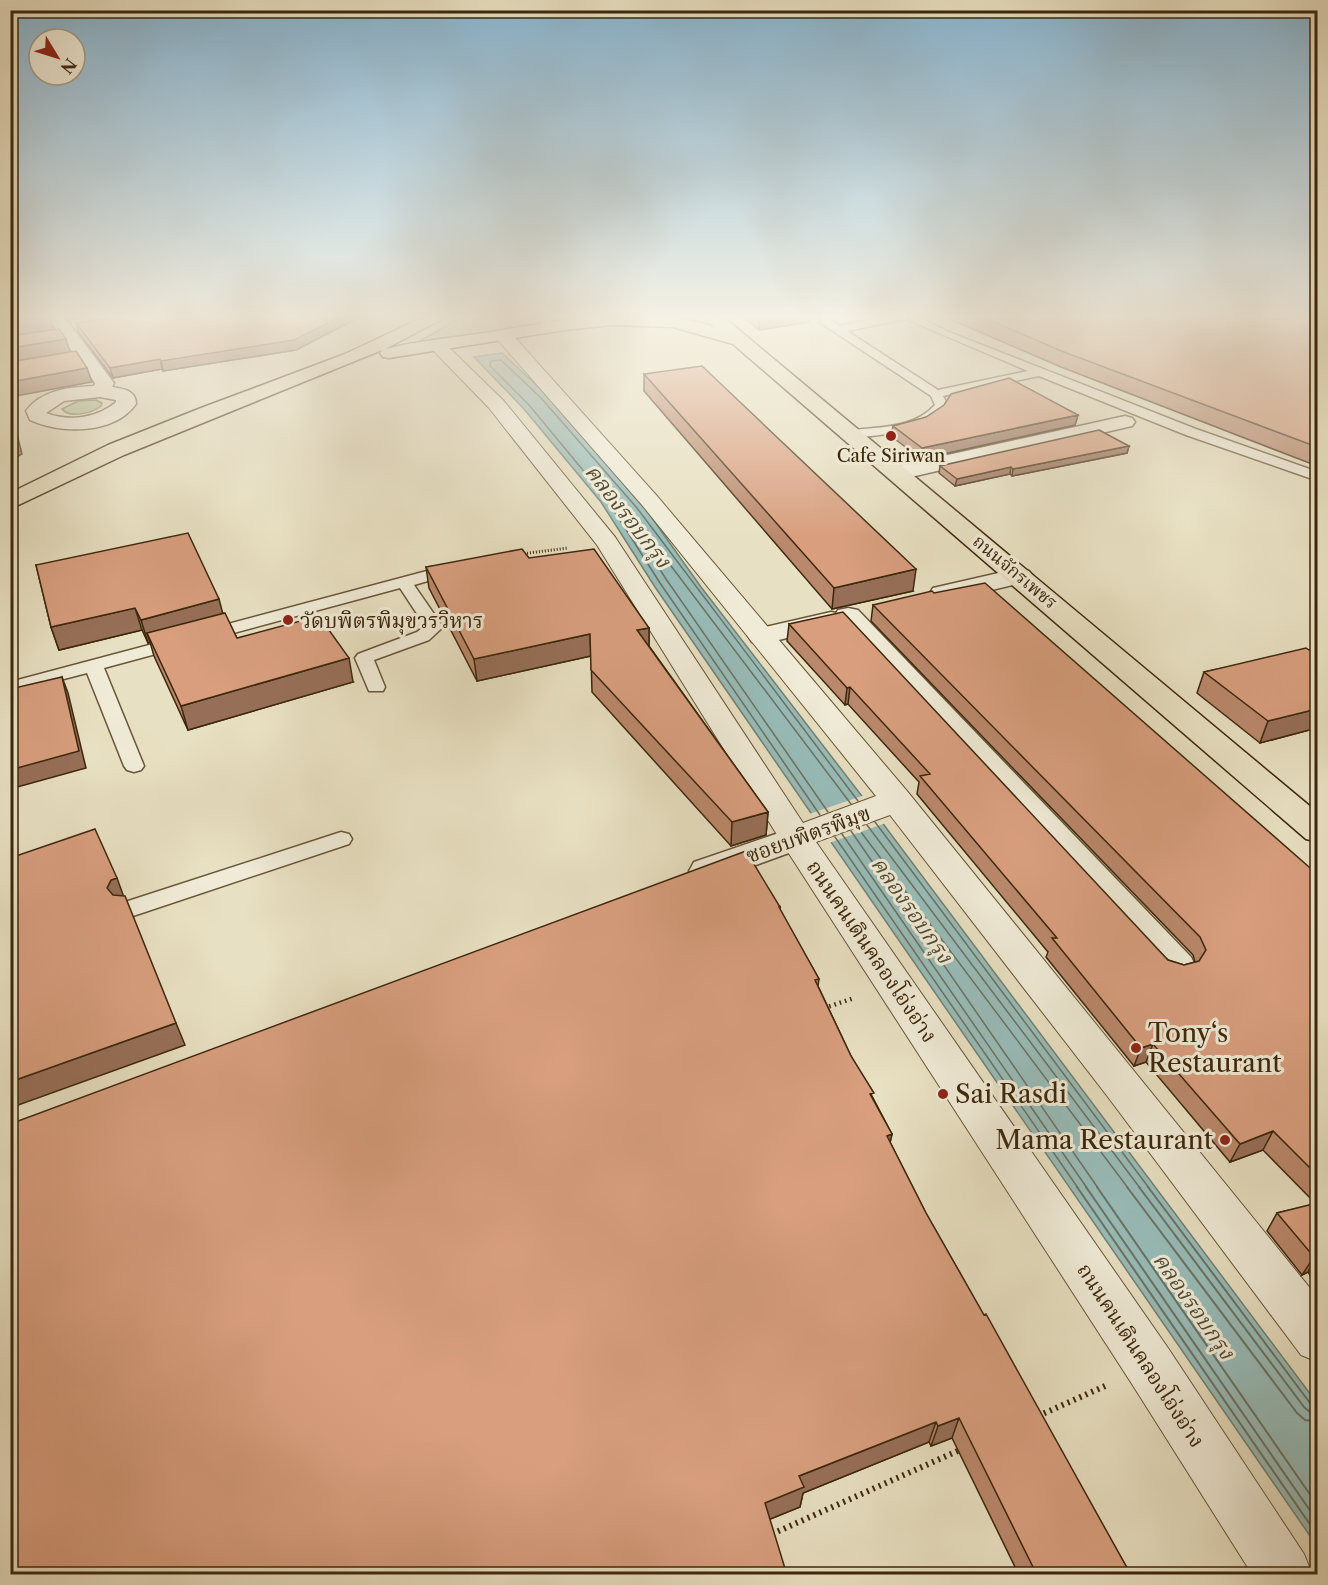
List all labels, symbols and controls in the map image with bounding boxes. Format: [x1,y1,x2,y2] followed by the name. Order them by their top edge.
[27,27,87,87] north arrow
[57,55,81,78] text: N
[884,429,898,443] marker: Cafe Siriwan
[837,445,945,467] place label: Cafe Siriwan
[578,459,677,574] water label: คลองรอบกรุง
[968,530,1062,614] street label: ถนนจักรเพชร
[300,608,483,635] place label: วัดบพิตรพิมุขวรวิหาร
[281,613,295,627] marker: วัดบพิตรพิมุขวรวิหาร
[742,800,874,870] street label: ซอยบพิตรพิมุข
[865,852,959,970] water label: คลองรอบกรุง
[802,854,944,1047] street label: ถนนคนเดินคลองโอ่งอ่าง
[1148,1017,1282,1079] place label: Tony‘s Restaurant
[1129,1041,1143,1055] marker: Tony‘s Restaurant
[955,1078,1067,1110] place label: Sai Rasdi
[936,1087,950,1101] marker: Sai Rasdi
[995,1124,1214,1156] place label: Mama Restaurant
[1218,1133,1232,1147] marker: Mama Restaurant
[1147,1248,1241,1366] water label: คลองรอบกรุง
[1072,1257,1212,1452] street label: ถนนคนเดินคลองโอ่งอ่าง

